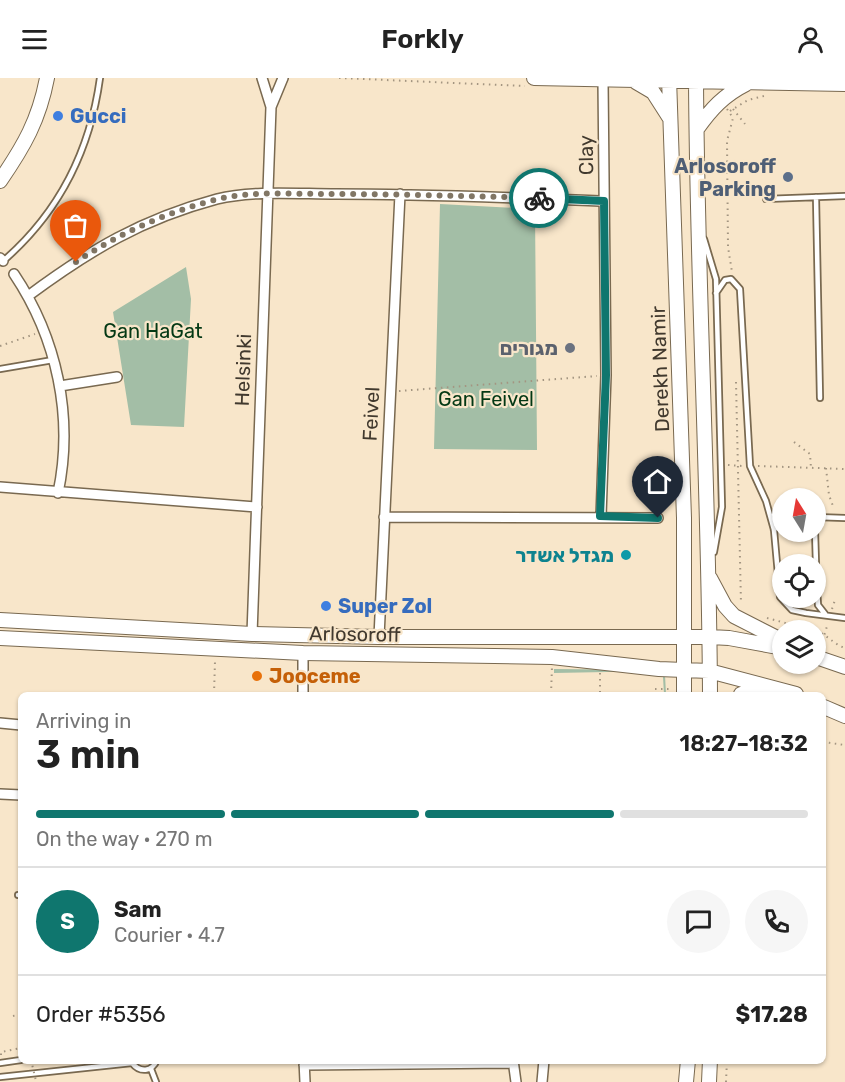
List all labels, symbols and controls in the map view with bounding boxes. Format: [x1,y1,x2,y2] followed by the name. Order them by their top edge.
[18,23,51,56] icon: menu
[381,23,464,55] text: Forkly
[794,23,827,56] icon: person
[70,104,127,128] place label: Gucci
[51,109,65,123] marker: Gucci
[574,135,598,175] street label: Clay
[674,154,777,201] place label: Arlosoroff Parking
[509,168,569,228] courier
[781,170,795,184] marker: Arlosoroff Parking
[523,182,556,215] icon: bike
[50,200,101,262] pin
[59,209,92,242] icon: bag
[646,305,674,432] street label: Derekh Namir
[103,319,203,343] park label: Gan HaGat
[230,333,256,407] street label: Helsinki
[500,336,558,360] place label: מגורים
[563,341,577,355] marker: מגורים
[358,386,384,442] street label: Feivel
[438,387,534,411] park label: Gan Feivel
[632,456,683,518] pin
[641,465,674,498] icon: home
[772,488,826,542] north arrow
[772,488,826,674] map controls
[515,543,614,567] place label: מגדל אשדר
[619,548,633,562] marker: מגדל אשדר
[772,554,826,608] button: locate
[338,594,432,618] place label: Super Zol
[319,599,333,613] marker: Super Zol
[772,620,826,674] button: layers
[309,621,401,647] street label: Arlosoroff
[269,664,361,688] place label: Jooceme
[250,669,264,683] marker: Jooceme
[36,709,131,733] text: Arriving in
[680,730,808,757] text: 18:27–18:32
[36,732,141,778] text: 3 min
[36,827,213,851] text: On the way · 270 m
[667,890,730,953] button: chat
[745,890,808,953] button: phone
[114,896,162,923] text: Sam
[60,908,75,935] text: S
[114,923,225,947] text: Courier · 4.7
[36,1001,166,1028] text: Order #5356
[736,1001,808,1028] text: $17.28

